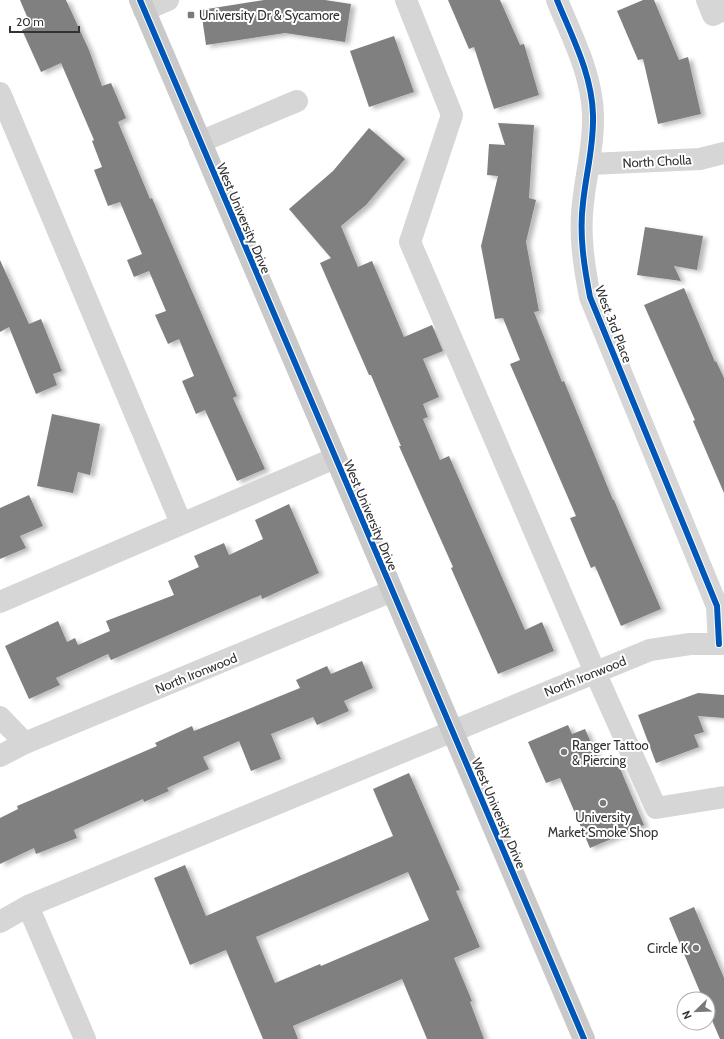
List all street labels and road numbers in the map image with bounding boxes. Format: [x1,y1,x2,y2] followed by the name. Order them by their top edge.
[622,151,693,171] street label: North Cholla
[213,160,275,276] street label: West University Drive
[592,283,636,365] street label: West 3rd Place
[340,457,402,573] street label: West University Drive
[153,649,239,697] street label: North Ironwood
[542,652,628,700] street label: North Ironwood
[468,755,530,871] street label: West University Drive

